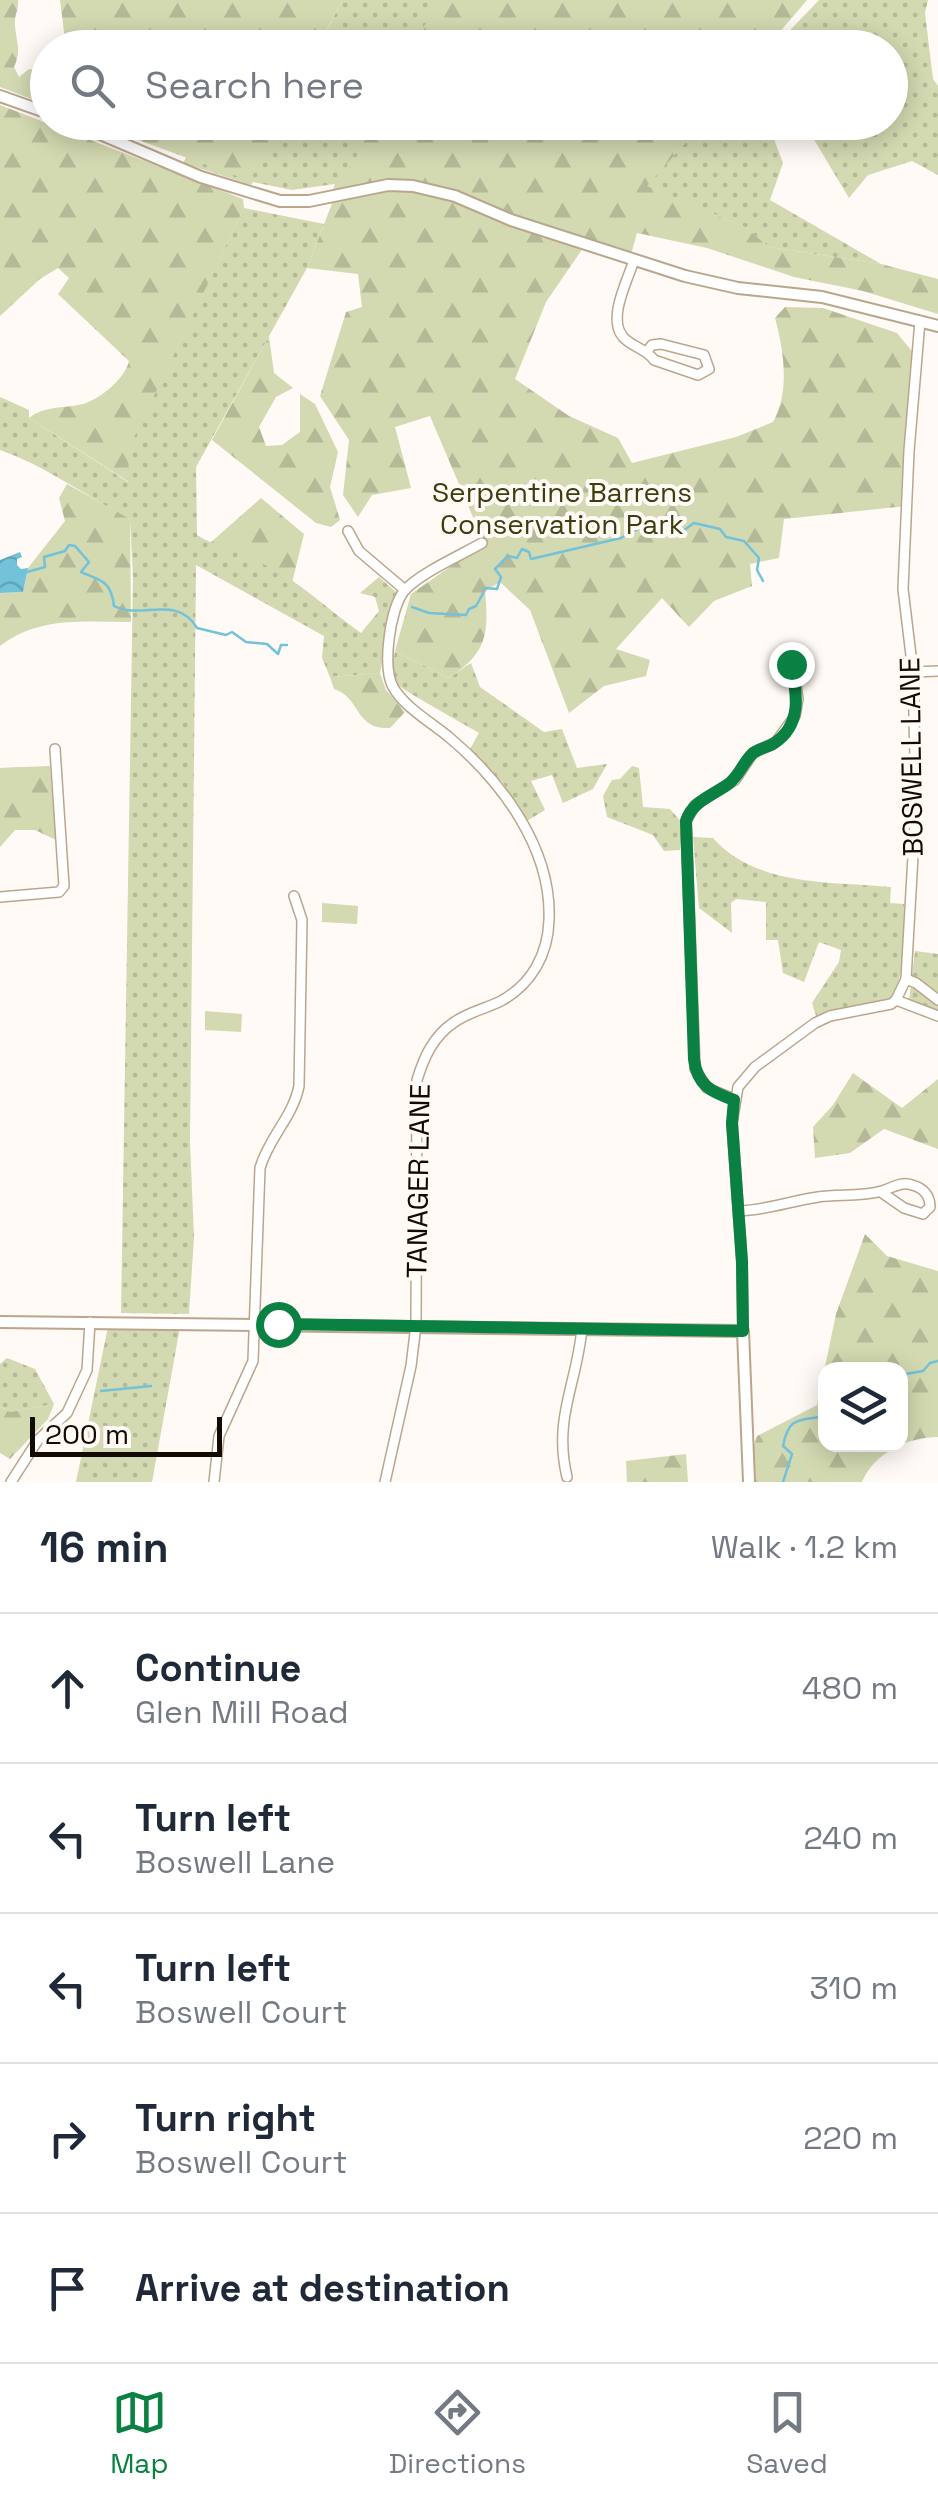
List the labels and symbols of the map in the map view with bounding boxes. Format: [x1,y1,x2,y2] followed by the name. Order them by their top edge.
[432,474,692,542] park label: Serpentine Barrens Conservation Park
[769,642,815,688] route end
[891,657,931,857] street label: BOSWELL LANE
[398,1084,438,1278] street label: TANAGER LANE
[256,1302,302,1348] route start
[30,1412,222,1456] scale bar

